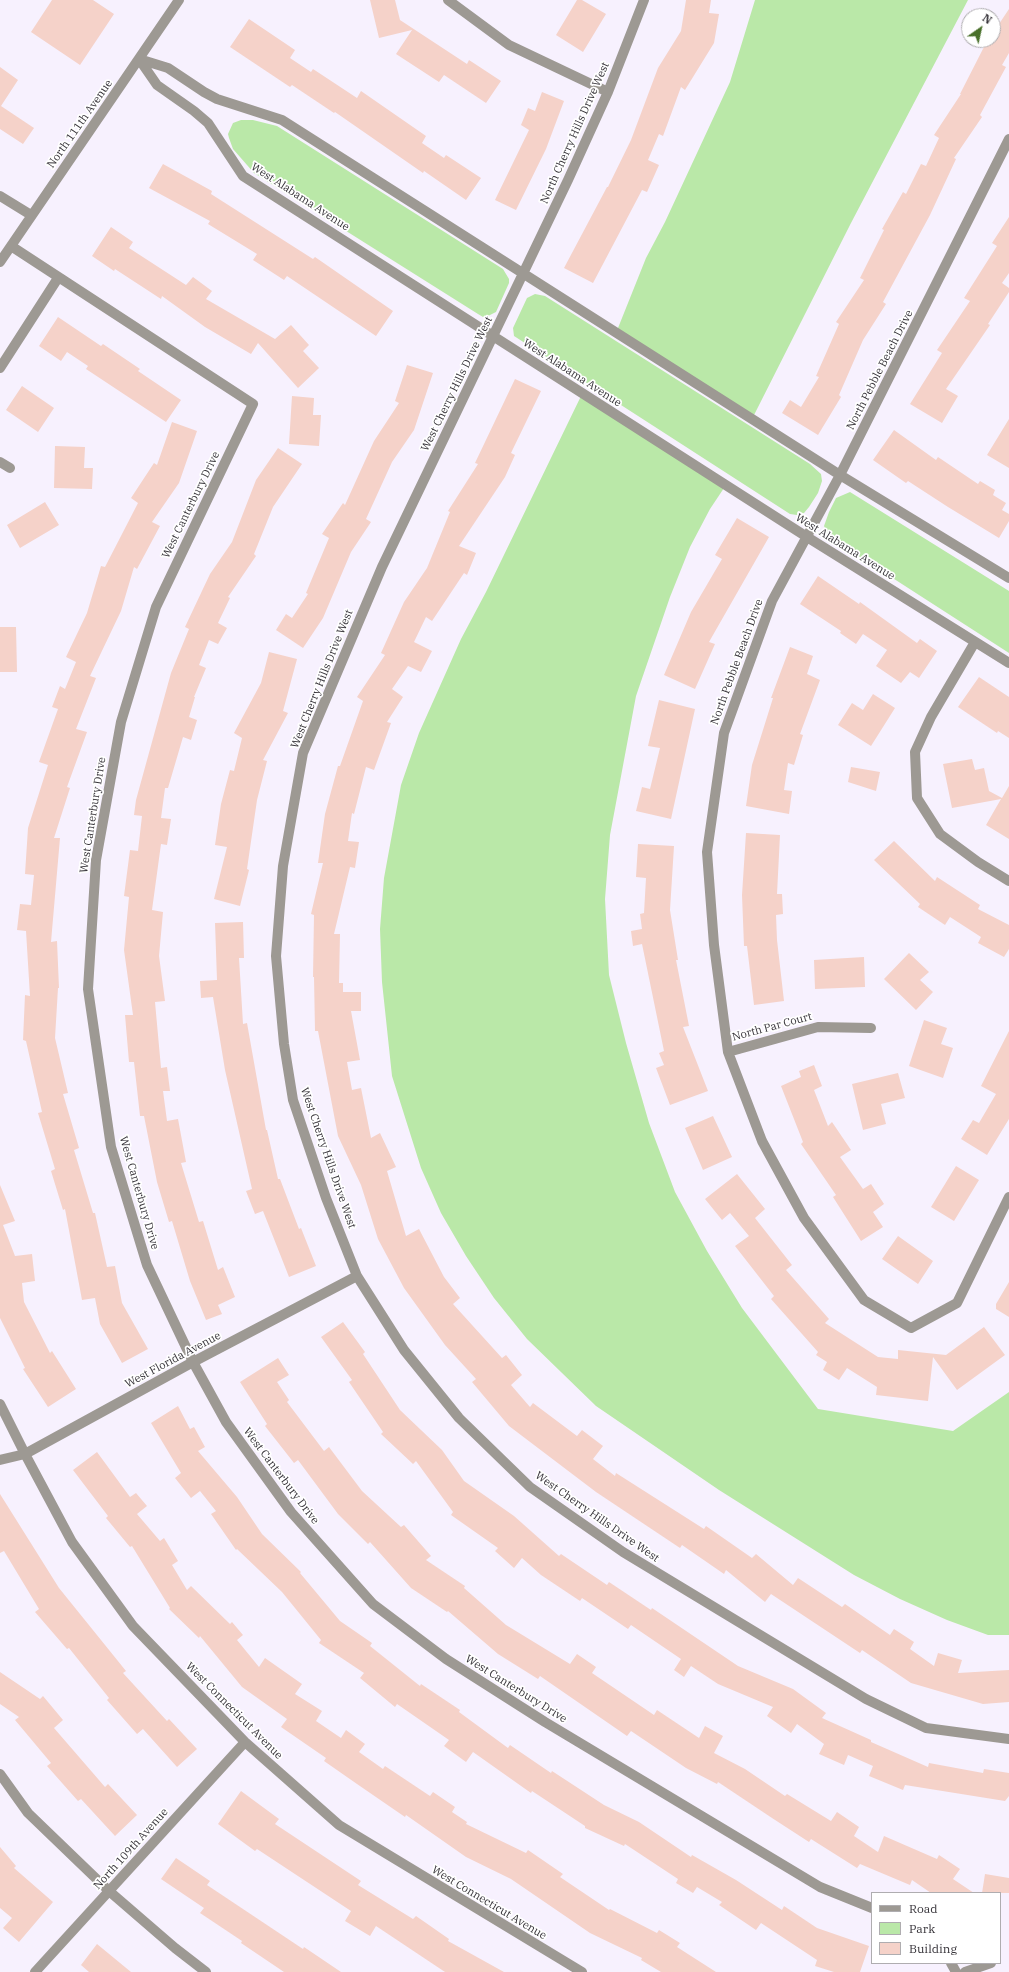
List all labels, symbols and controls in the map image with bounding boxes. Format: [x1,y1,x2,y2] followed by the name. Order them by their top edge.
[961,8,1001,48] north arrow
[980,11,995,27] text: N
[538,60,612,206] street label: North Cherry Hills Drive West
[45,77,115,171] street label: North 111th Avenue
[248,160,352,234] street label: West Alabama Avenue
[844,308,916,432] street label: North Pebble Beach Drive
[419,314,495,454] street label: West Cherry Hills Drive West
[520,336,624,410] street label: West Alabama Avenue
[159,449,223,561] street label: West Canterbury Drive
[793,511,897,583] street label: West Alabama Avenue
[708,597,766,727] street label: North Pebble Beach Drive
[288,608,356,750] street label: West Cherry Hills Drive West
[77,756,109,874] street label: West Canterbury Drive
[731,1010,813,1044] street label: North Par Court
[298,1086,358,1230] street label: West Cherry Hills Drive West
[116,1135,162,1251] street label: West Canterbury Drive
[123,1329,223,1391] street label: West Florida Avenue
[240,1425,322,1527] street label: West Canterbury Drive
[532,1469,662,1565] street label: West Cherry Hills Drive West
[463,1652,569,1726] street label: West Canterbury Drive
[183,1660,285,1762] street label: West Connecticut Avenue
[91,1806,171,1892] street label: North 109th Avenue
[429,1863,549,1943] street label: West Connecticut Avenue
[871,1892,1001,1964] legend
[909,1901,938,1916] text: Road
[909,1921,935,1936] text: Park
[909,1941,957,1956] text: Building

